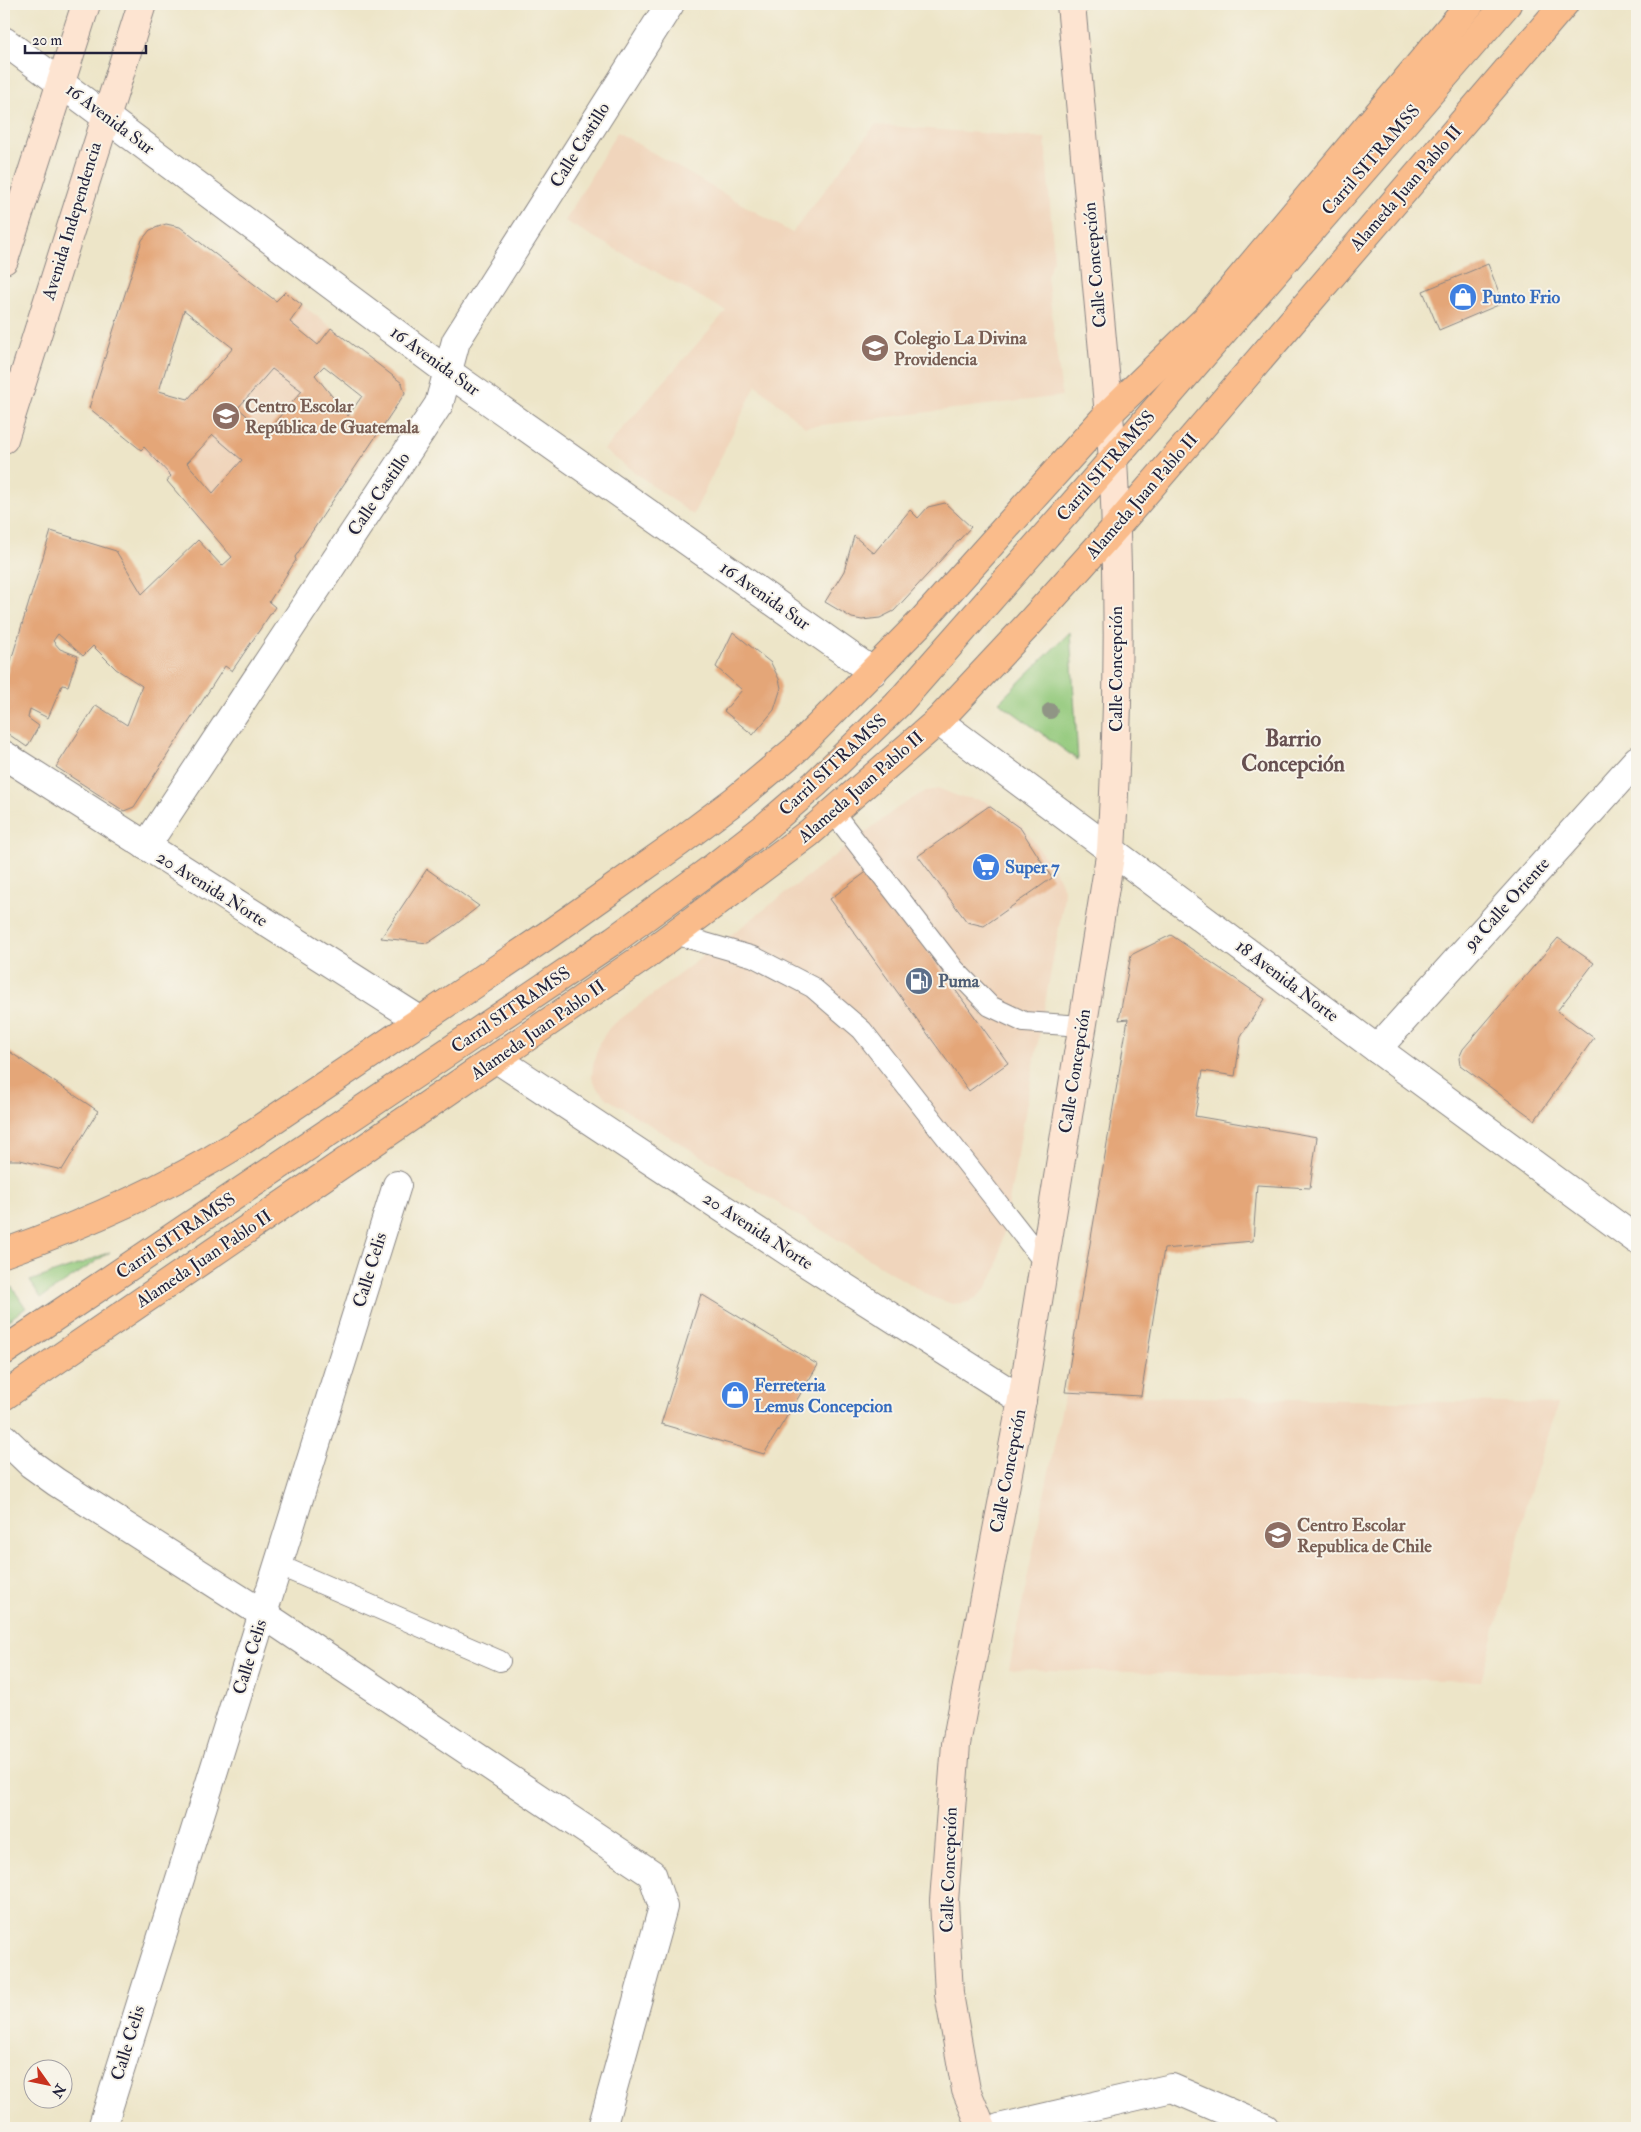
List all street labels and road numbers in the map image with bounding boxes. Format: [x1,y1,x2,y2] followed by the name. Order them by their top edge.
[61,78,159,160] street label: 16 Avenida Sur
[545,98,615,192] street label: Calle Castillo
[1317,100,1425,220] street label: Carril SITRAMSS
[1344,120,1467,256] street label: Alameda Juan Pablo II
[37,139,107,304] street label: Avenida Independencia
[1078,201,1112,329] street label: Calle Concepción
[386,321,485,401] street label: 16 Avenida Sur
[1052,406,1160,526] street label: Carril SITRAMSS
[1080,428,1203,564] street label: Alameda Juan Pablo II
[343,447,416,540] street label: Calle Castillo
[715,556,815,636] street label: 16 Avenida Sur
[1105,606,1128,732] street label: Calle Concepción
[774,709,892,821] street label: Carril SITRAMSS
[793,726,929,849] street label: Alameda Juan Pablo II
[152,846,272,933] street label: 20 Avenida Norte
[1458,852,1555,957] street label: 9a Calle Oriente
[1231,935,1344,1028] street label: 18 Avenida Norte
[447,961,575,1059] street label: Carril SITRAMSS
[465,975,610,1086] street label: Alameda Juan Pablo II
[1054,1007,1096,1135] street label: Calle Concepción
[112,1187,240,1285] street label: Carril SITRAMSS
[699,1187,818,1275] street label: 20 Avenida Norte
[131,1205,276,1314] street label: Alameda Juan Pablo II
[348,1230,392,1310] street label: Calle Celis
[985,1407,1031,1535] street label: Calle Concepción
[228,1617,272,1697] street label: Calle Celis
[935,1807,963,1933] street label: Calle Concepción
[106,2003,150,2083] street label: Calle Celis

